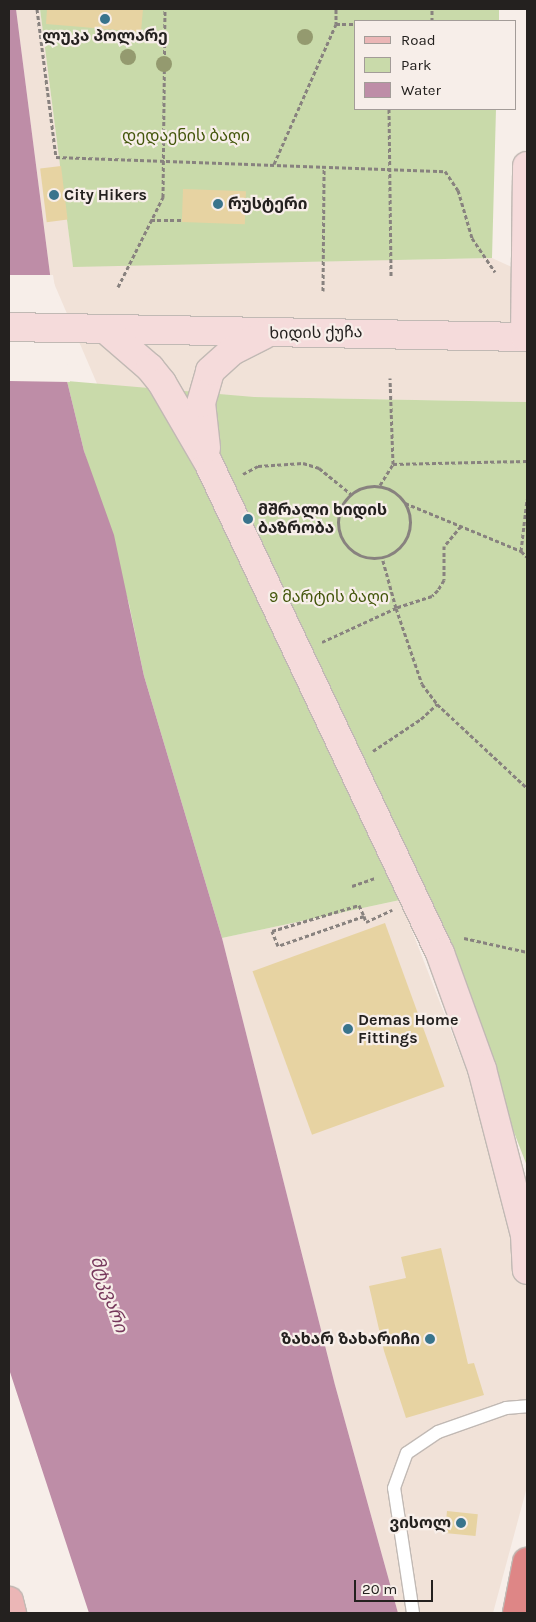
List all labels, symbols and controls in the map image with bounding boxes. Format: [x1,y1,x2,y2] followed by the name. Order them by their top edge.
[99,13,111,25] marker: ლუკა პოლარე
[354,20,516,110] legend
[42,26,168,46] place label: ლუკა პოლარე
[401,31,436,49] text: Road
[401,56,431,74] text: Park
[401,81,441,99] text: Water
[122,126,250,146] park label: დედაენის ბაღი
[64,185,147,205] place label: City Hikers
[48,189,60,201] marker: City Hikers
[228,194,307,214] place label: რუსტერი
[212,198,224,210] marker: რუსტერი
[269,323,363,343] street label: ხიდის ქუჩა
[258,500,387,538] place label: მშრალი ხიდის ბაზრობა
[242,513,254,525] marker: მშრალი ხიდის ბაზრობა
[269,587,389,607] park label: 9 მარტის ბაღი
[358,1010,459,1048] place label: Demas Home Fittings
[342,1023,354,1035] marker: Demas Home Fittings
[86,1253,132,1335] water label: მტკვარი
[281,1329,420,1349] place label: ზახარ ზახარიჩი
[424,1333,436,1345] marker: ზახარ ზახარიჩი
[390,1513,451,1533] place label: ვისოლ
[455,1517,467,1529] marker: ვისოლ
[356,1570,435,1602] scale bar
[362,1580,397,1598] text: 20 m

